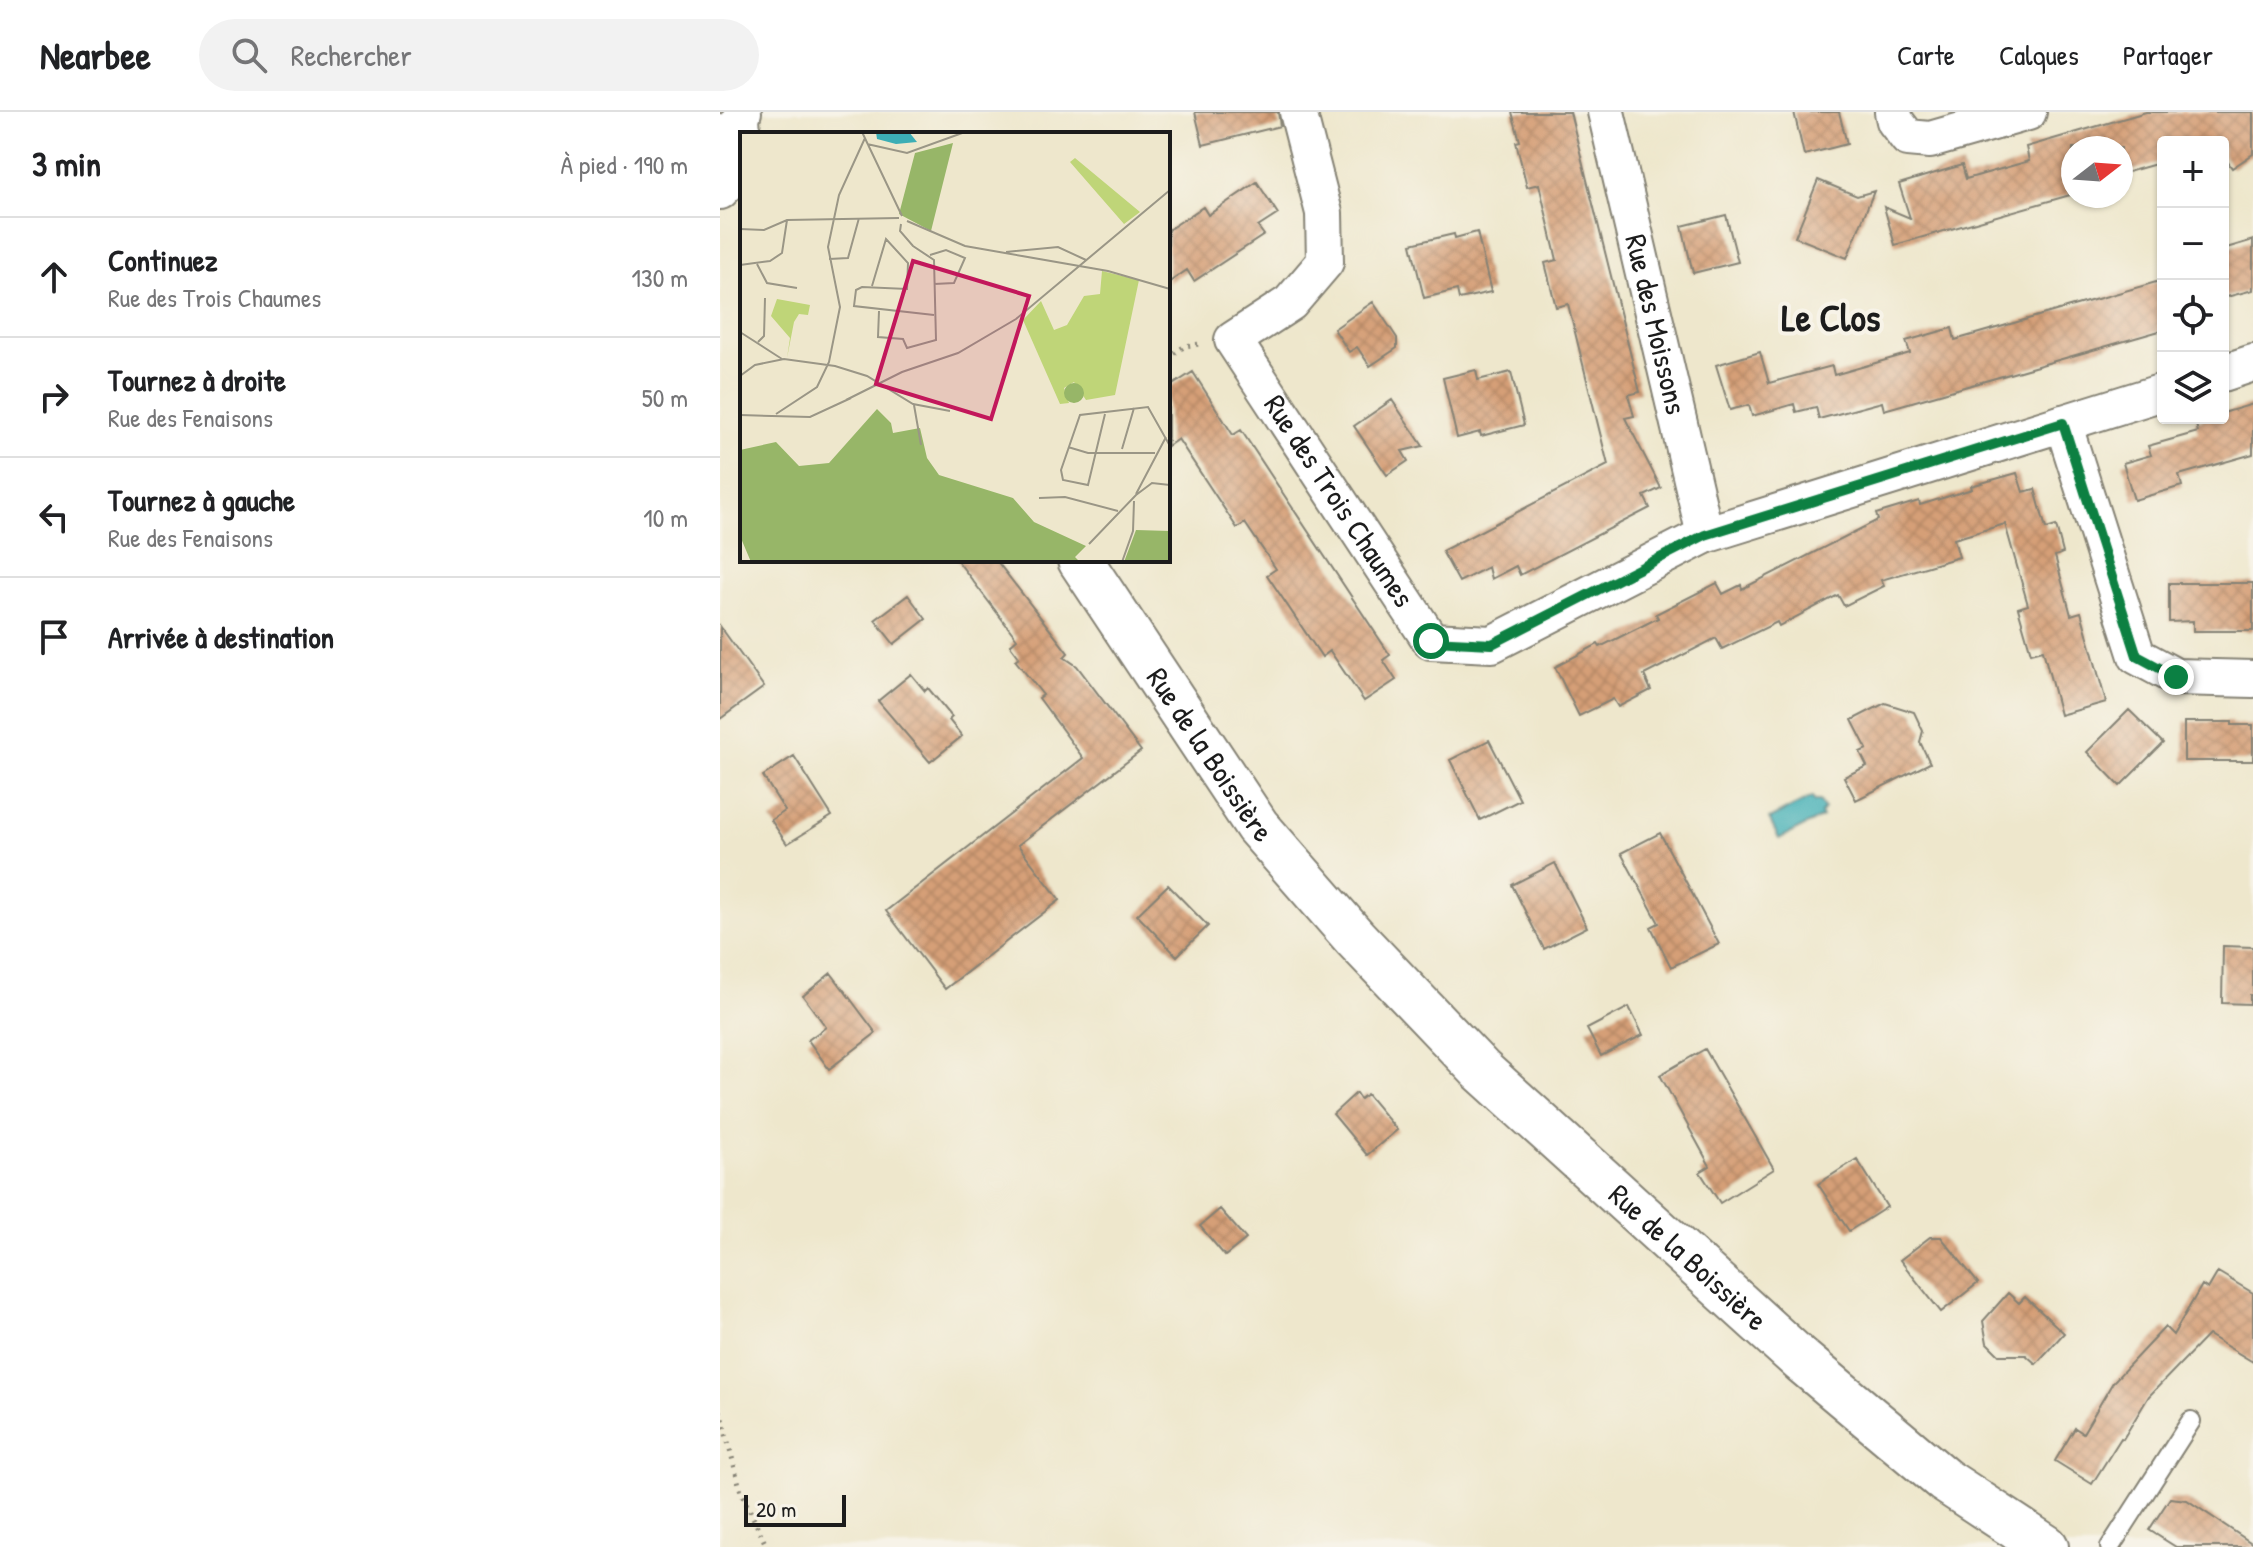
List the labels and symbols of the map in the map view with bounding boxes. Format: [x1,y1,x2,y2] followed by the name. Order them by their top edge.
[740,132,1170,562] inset map
[2061,136,2133,208] north arrow
[1616,230,1697,418] street label: Rue des Moissons
[1782,291,1881,343] district label: Le Clos
[1255,387,1424,614] street label: Rue des Trois Chaumes
[1413,623,1449,659] route start
[1138,659,1283,850] street label: Rue de la Boissière
[2158,659,2194,695] route end
[1601,1174,1776,1339] street label: Rue de la Boissière
[744,1491,846,1527] scale bar

